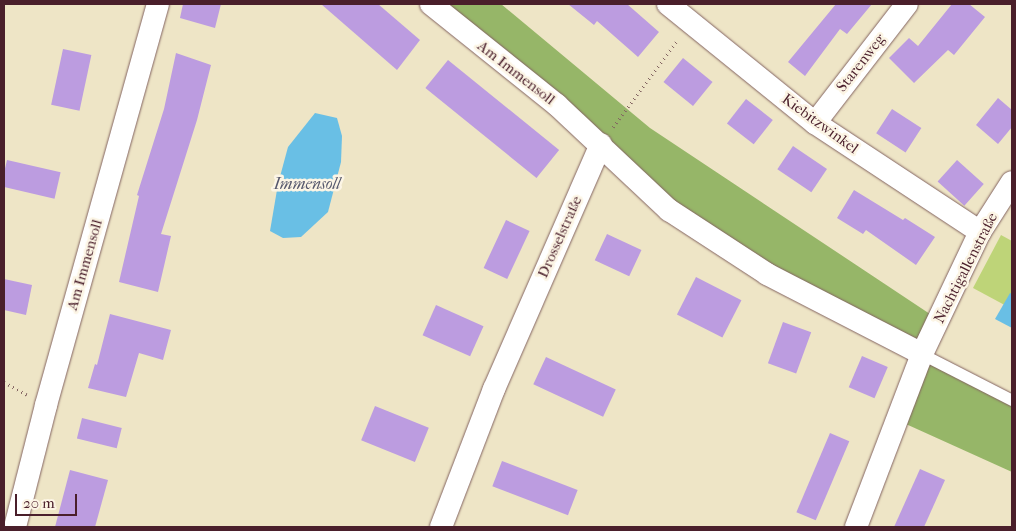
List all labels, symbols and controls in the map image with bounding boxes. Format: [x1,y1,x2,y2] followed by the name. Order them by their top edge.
[833,30,889,96] street label: Starenweg
[474,37,558,109] street label: Am Immensoll
[778,90,862,158] street label: Kiebitzwinkel
[274,174,340,194] water label: Immensoll
[534,193,586,281] street label: Drosselstraße
[930,210,1002,326] street label: Nachtigallenstraße
[63,218,107,312] street label: Am Immensoll
[18,484,80,516] scale bar
[23,494,55,512] text: 20 m

